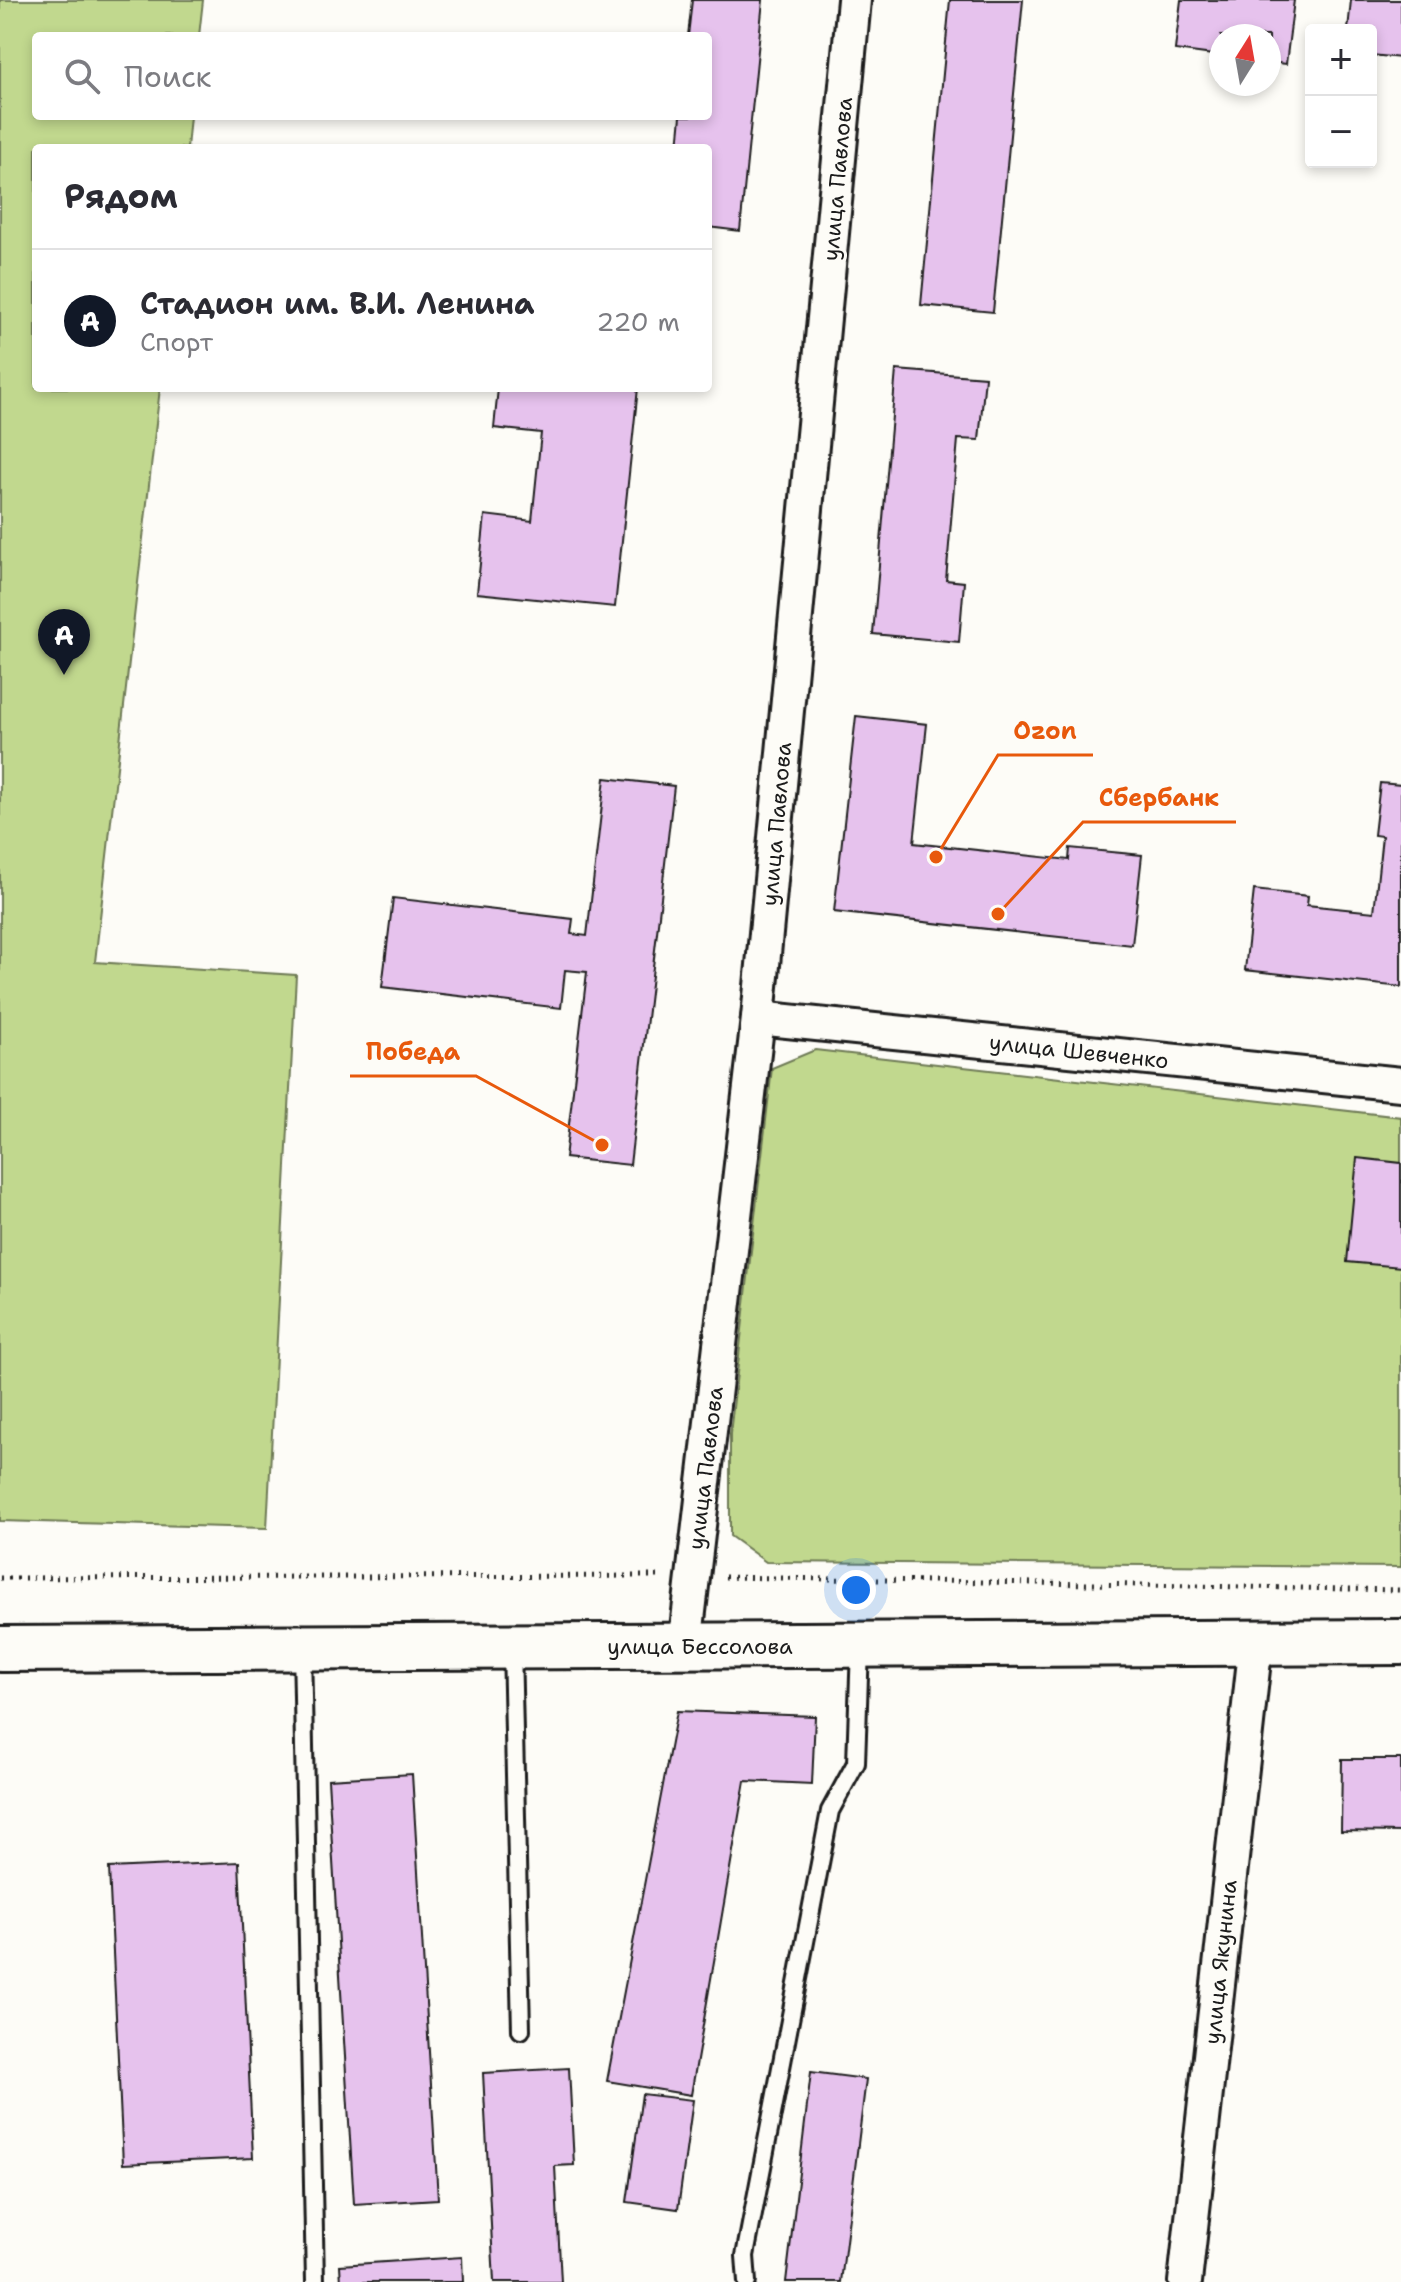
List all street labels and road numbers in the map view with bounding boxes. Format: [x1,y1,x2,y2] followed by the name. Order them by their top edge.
[816,96,859,262] street label: улица Павлова
[755,741,798,907] street label: улица Павлова
[988,1028,1170,1075] street label: улица Шевченко
[681,1384,730,1551] street label: улица Павлова
[607,1632,793,1661] street label: улица Бессолова
[1197,1878,1244,2046] street label: улица Якунина

